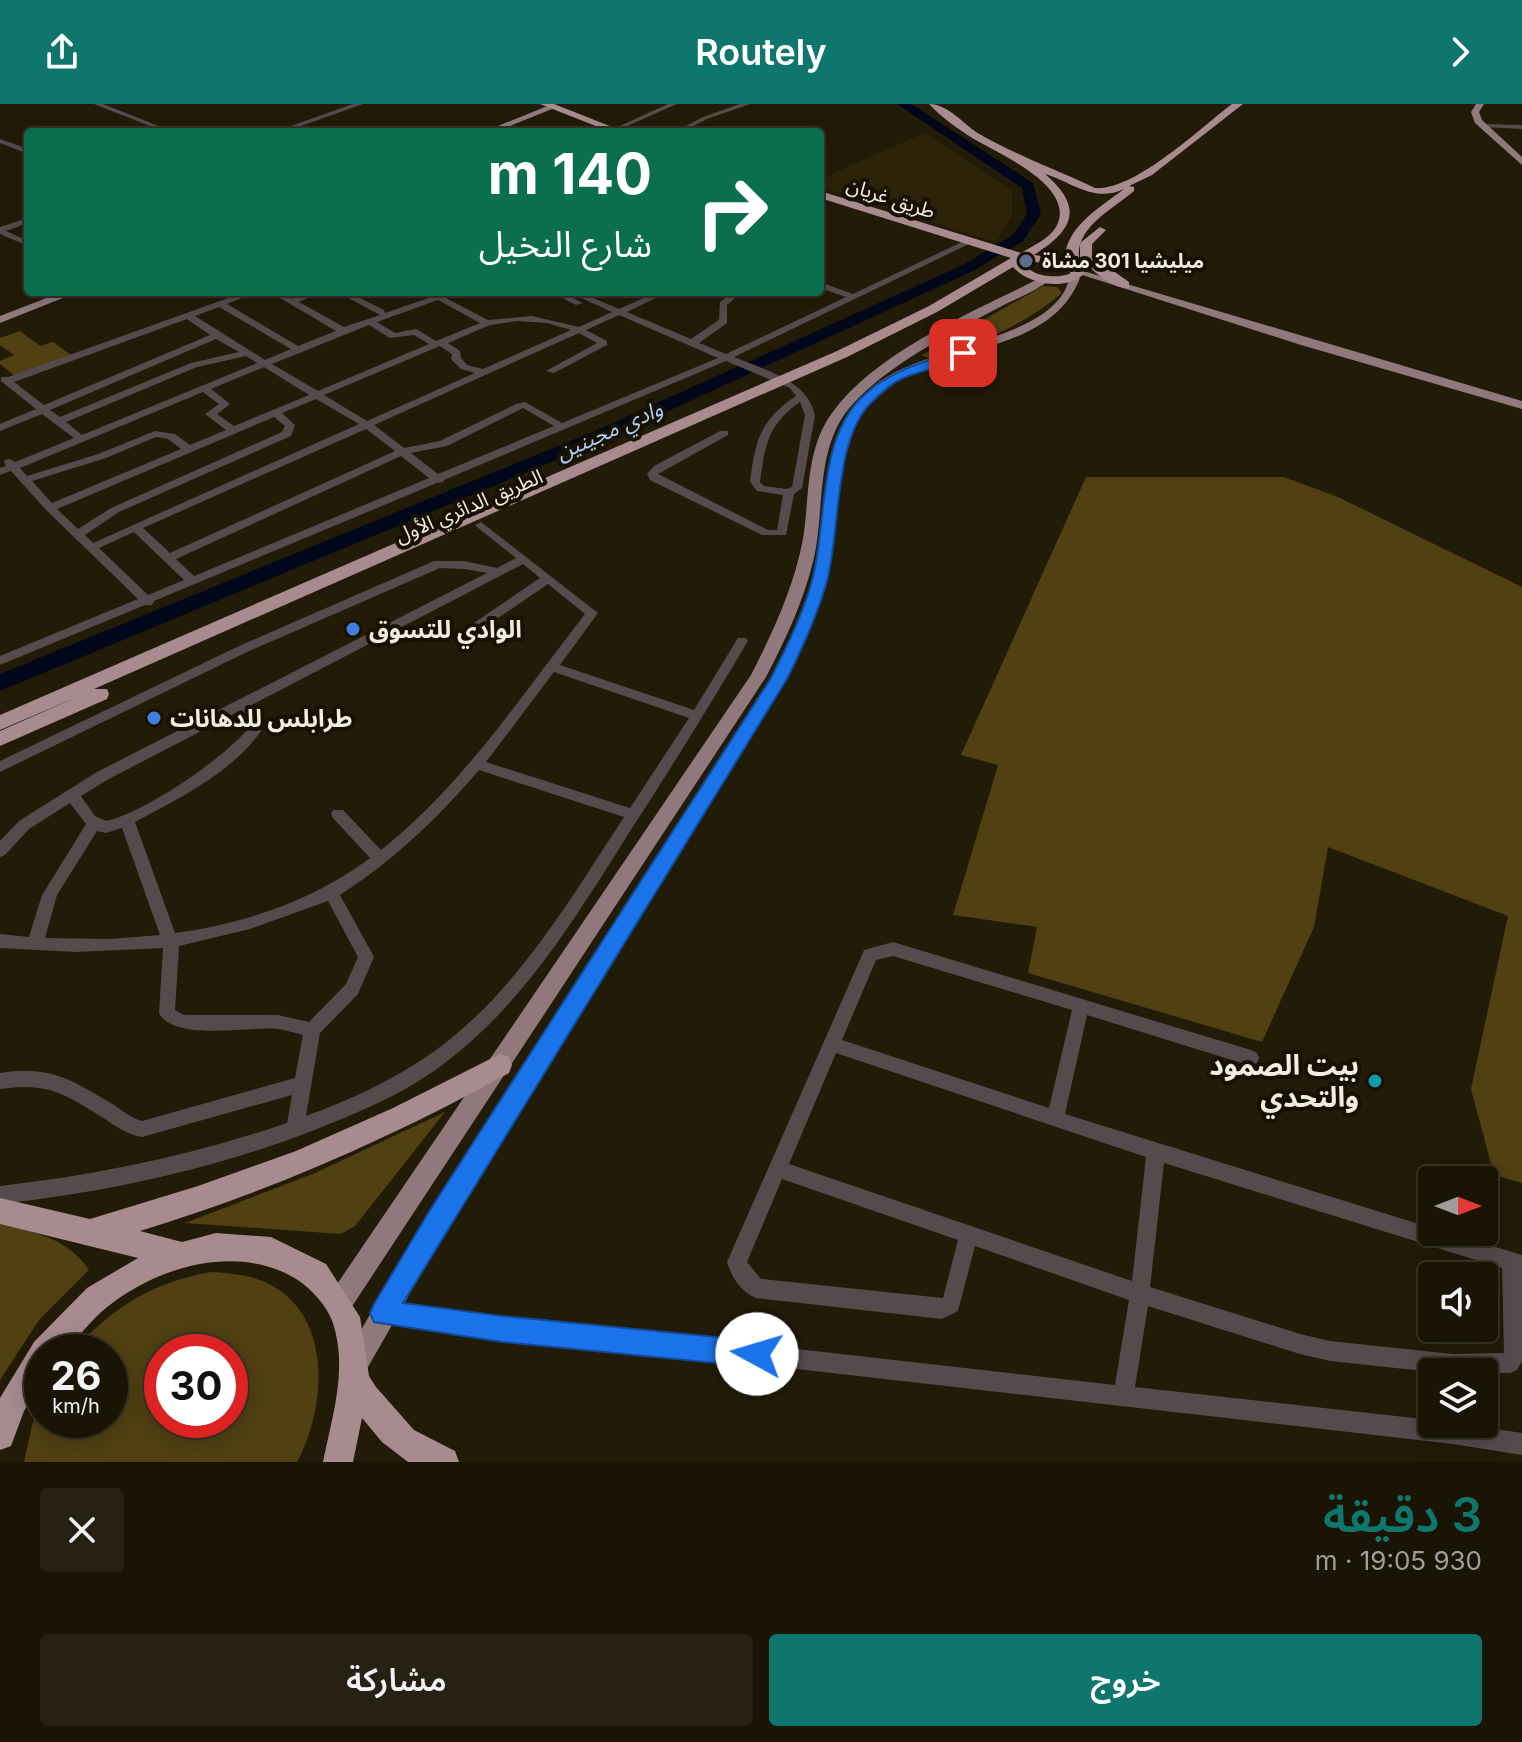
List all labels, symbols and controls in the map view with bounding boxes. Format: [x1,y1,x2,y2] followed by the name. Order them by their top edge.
[40,30,84,74] icon: share
[695,30,827,74] text: Routely
[1438,30,1482,74] icon: forward
[488,140,652,208] text: 140 m
[680,160,784,264] icon: right
[843,172,938,225] street label: طريق غريان
[479,222,652,266] text: شارع النخيل
[1042,249,1204,273] place label: ميليشيا 301 مشاة
[1017,252,1035,270] marker: ميليشيا 301 مشاة
[929,319,997,387] pin
[941,331,985,375] icon: arrive
[552,395,669,470] water label: وادي مجينين
[392,464,548,551] street label: الطريق الدائري الأول
[369,615,522,649] place label: الوادي للتسوق
[344,620,362,638] marker: الوادي للتسوق
[170,704,352,733] place label: طرابلس للدهانات
[145,709,163,727] marker: طرابلس للدهانات
[1209,1048,1359,1119] place label: بيت الصمود والتحدي
[1366,1072,1384,1090] marker: بيت الصمود والتحدي
[1418,1166,1498,1246] north arrow
[1418,1166,1498,1438] map controls
[1418,1262,1498,1342] button: sound
[715,1312,799,1396] position arrow
[144,1334,248,1438] speed limit sign: 30
[50,1351,102,1400] text: 26
[1418,1358,1498,1438] button: layers
[52,1394,100,1418] text: km/h
[1323,1485,1482,1544] text: 3 دقيقة
[40,1488,124,1572] button: close
[1315,1545,1482,1576] text: 930 m · 19:05
[40,1634,753,1726] button: مشاركة
[769,1634,1482,1726] button: خروج

